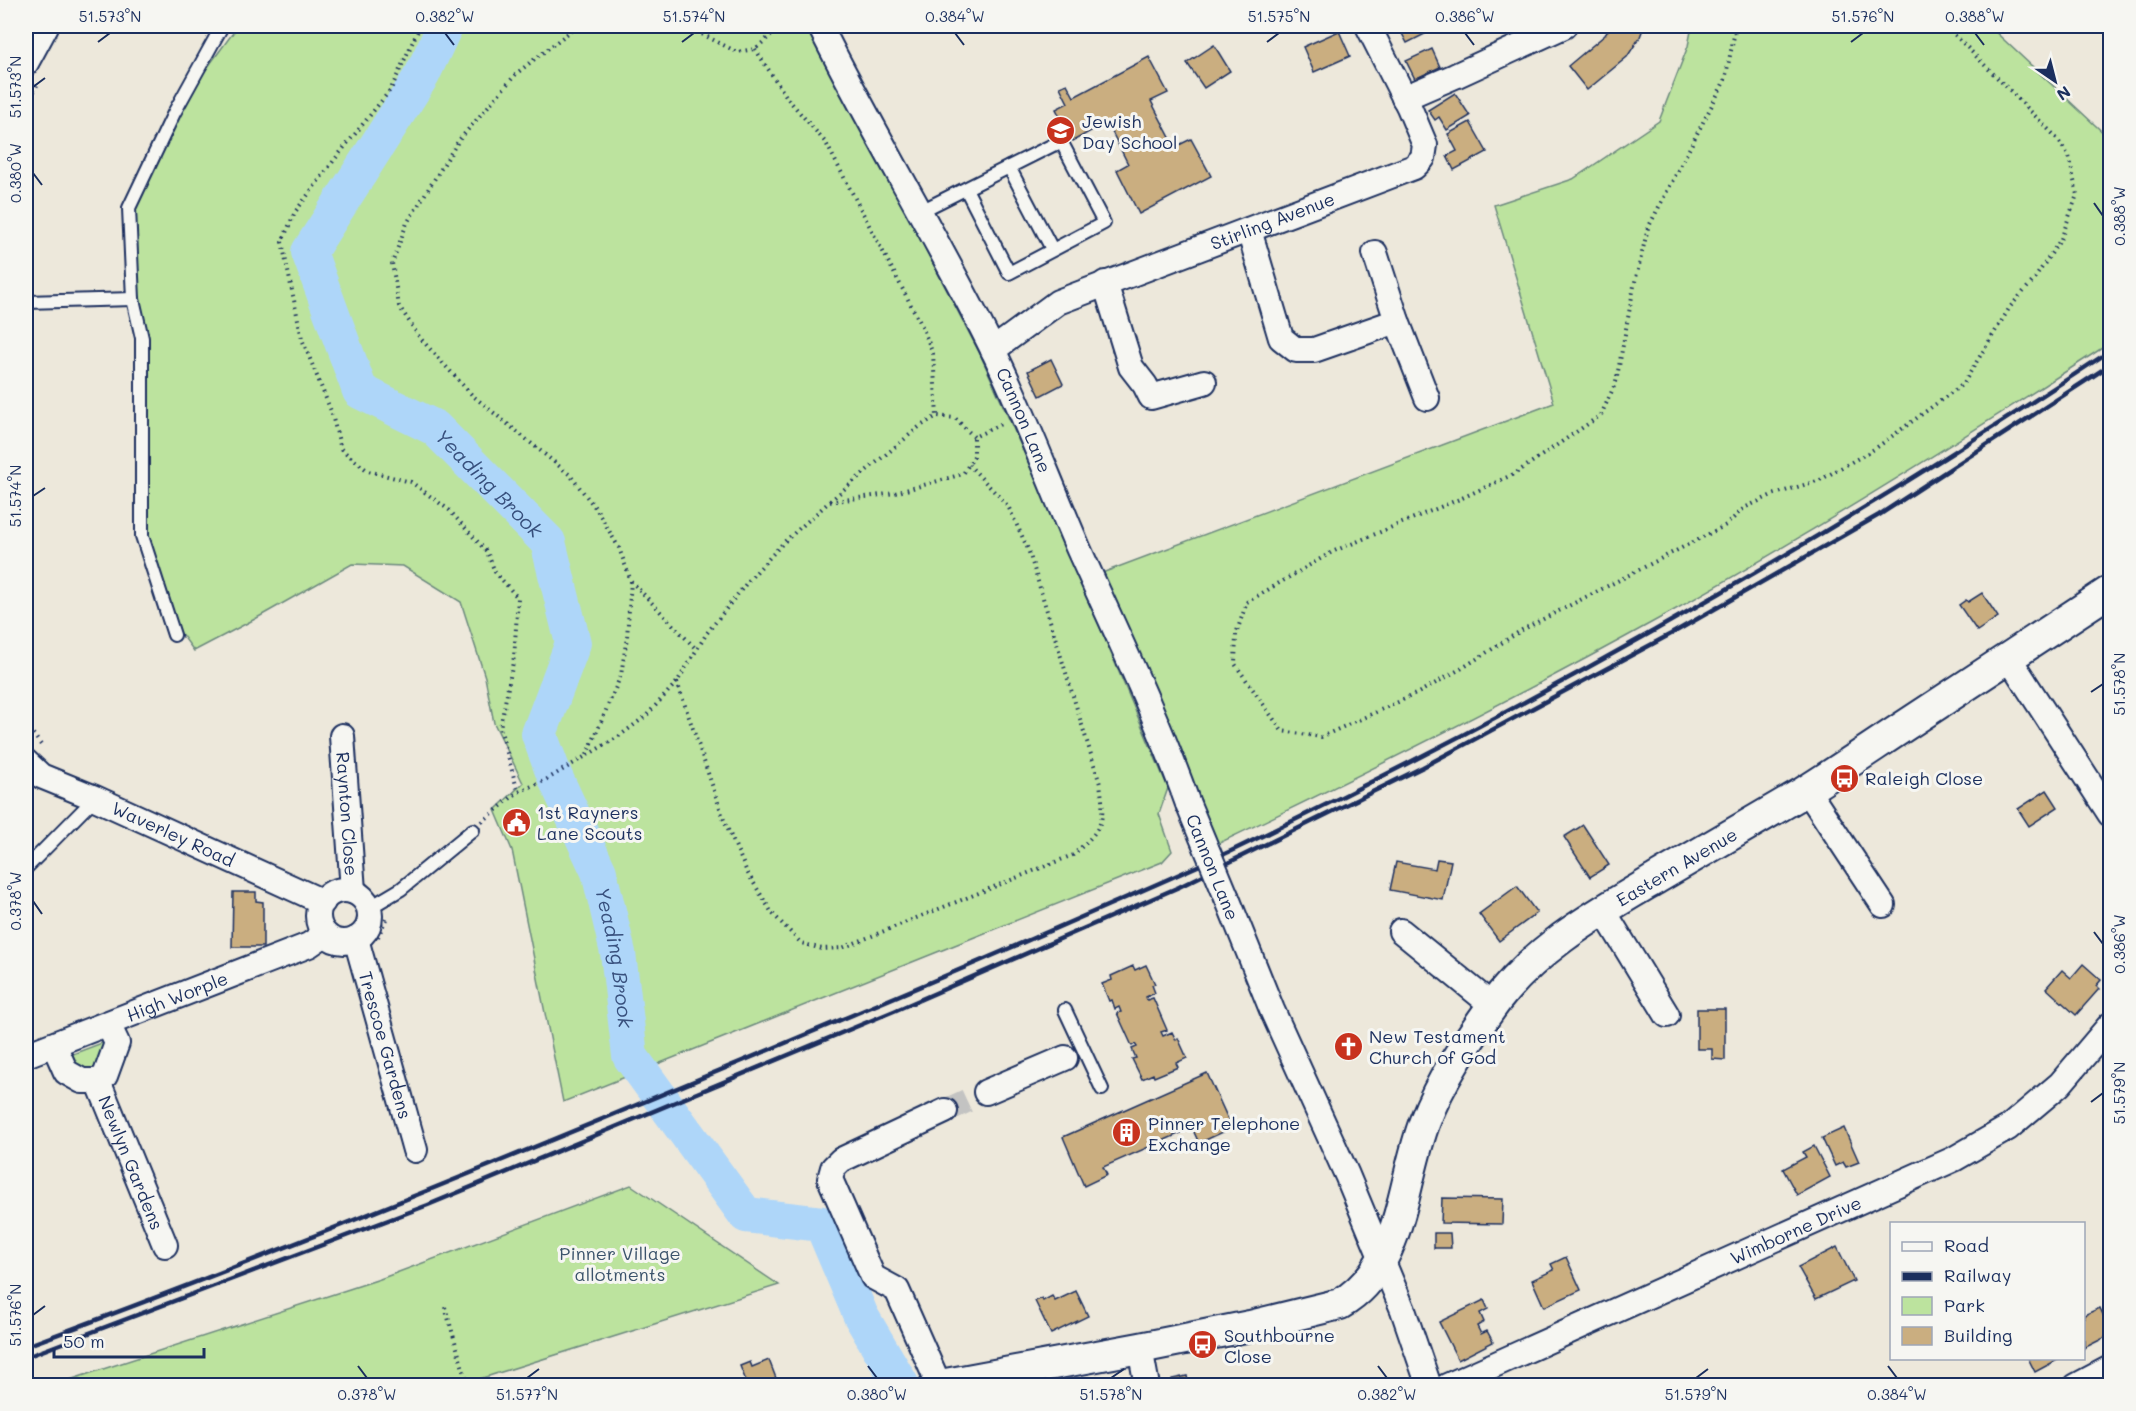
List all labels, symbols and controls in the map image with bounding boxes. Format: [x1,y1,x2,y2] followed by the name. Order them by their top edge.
[79,6,141,26] text: 51.573°N
[416,6,474,26] text: 0.382°W
[663,6,725,26] text: 51.574°N
[925,6,985,26] text: 0.384°W
[1248,6,1310,26] text: 51.575°N
[1435,6,1495,26] text: 0.386°W
[1832,6,1894,26] text: 51.576°N
[1945,6,2005,26] text: 0.388°W
[2025,51,2085,111] north arrow
[5,56,25,118] text: 51.573°N
[2053,82,2075,106] text: N
[1082,109,1177,154] place label: Jewish Day School
[1045,115,1077,147] school or university icon: Jewish Day School
[5,143,25,203] text: 0.380°W
[1207,186,1338,255] street label: Stirling Avenue
[2109,186,2129,246] text: 0.388°W
[991,363,1057,476] street label: Cannon Lane
[430,423,549,543] water label: Yeading Brook
[5,465,25,527] text: 51.574°N
[2109,653,2129,715] text: 51.578°N
[331,751,364,877] street label: Raynton Close
[1828,762,1860,794] bus stop icon: Raleigh Close
[1865,766,1983,790] place label: Raleigh Close
[108,795,239,872] street label: Waverley Road
[537,800,642,845] place label: 1st Rayners Lane Scouts
[500,806,532,838] public building icon: 1st Rayners Lane Scouts
[1181,810,1245,924] street label: Cannon Lane
[1612,822,1741,912] street label: Eastern Avenue
[5,872,25,930] text: 0.378°W
[590,884,640,1029] water label: Yeading Brook
[2109,914,2129,974] text: 0.386°W
[123,966,231,1027] street label: High Worple
[354,968,418,1121] street label: Trescoe Gardens
[1369,1024,1506,1069] place label: New Testament Church of God
[1332,1030,1364,1062] church icon: New Testament Church of God
[2109,1062,2129,1124] text: 51.579°N
[93,1092,169,1233] street label: Newlyn Gardens
[1148,1111,1300,1156] place label: Pinner Telephone Exchange
[1111,1117,1143,1149] building icon: Pinner Telephone Exchange
[1726,1190,1865,1270] street label: Wimborne Drive
[1890,1222,2085,1360] legend
[1944,1233,1989,1257] text: Road
[559,1241,681,1286] park label: Pinner Village allotments
[1944,1263,2011,1287] text: Railway
[5,1284,25,1346] text: 51.576°N
[1944,1293,1985,1317] text: Park
[54,1321,204,1359] scale bar
[1224,1323,1335,1368] place label: Southbourne Close
[1944,1323,2012,1347] text: Building
[63,1329,105,1353] text: 50 m
[1187,1329,1219,1361] bus stop icon: Southbourne Close
[338,1384,396,1404] text: 0.378°W
[496,1384,558,1404] text: 51.577°N
[847,1384,907,1404] text: 0.380°W
[1080,1384,1142,1404] text: 51.578°N
[1358,1384,1416,1404] text: 0.382°W
[1665,1384,1727,1404] text: 51.579°N
[1867,1384,1927,1404] text: 0.384°W

